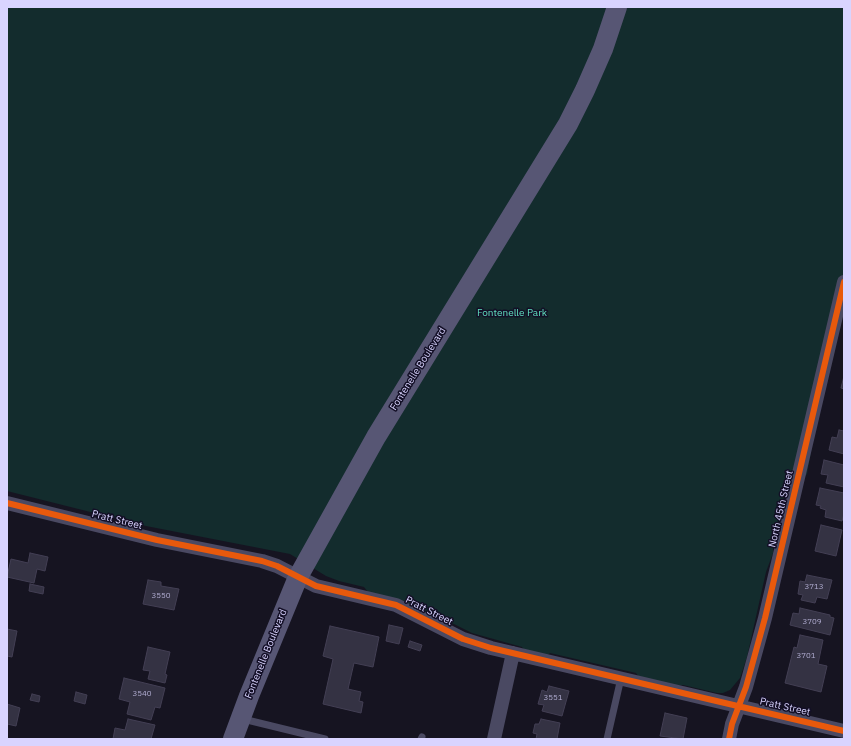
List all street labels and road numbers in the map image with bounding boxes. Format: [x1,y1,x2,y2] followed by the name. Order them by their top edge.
[388,325,448,413] street label: Fontenelle Boulevard
[766,469,796,549] street label: North 45th Street
[90,508,144,532] street label: Pratt Street
[403,594,455,628] street label: Pratt Street
[243,607,289,701] street label: Fontenelle Boulevard
[758,695,812,719] street label: Pratt Street

